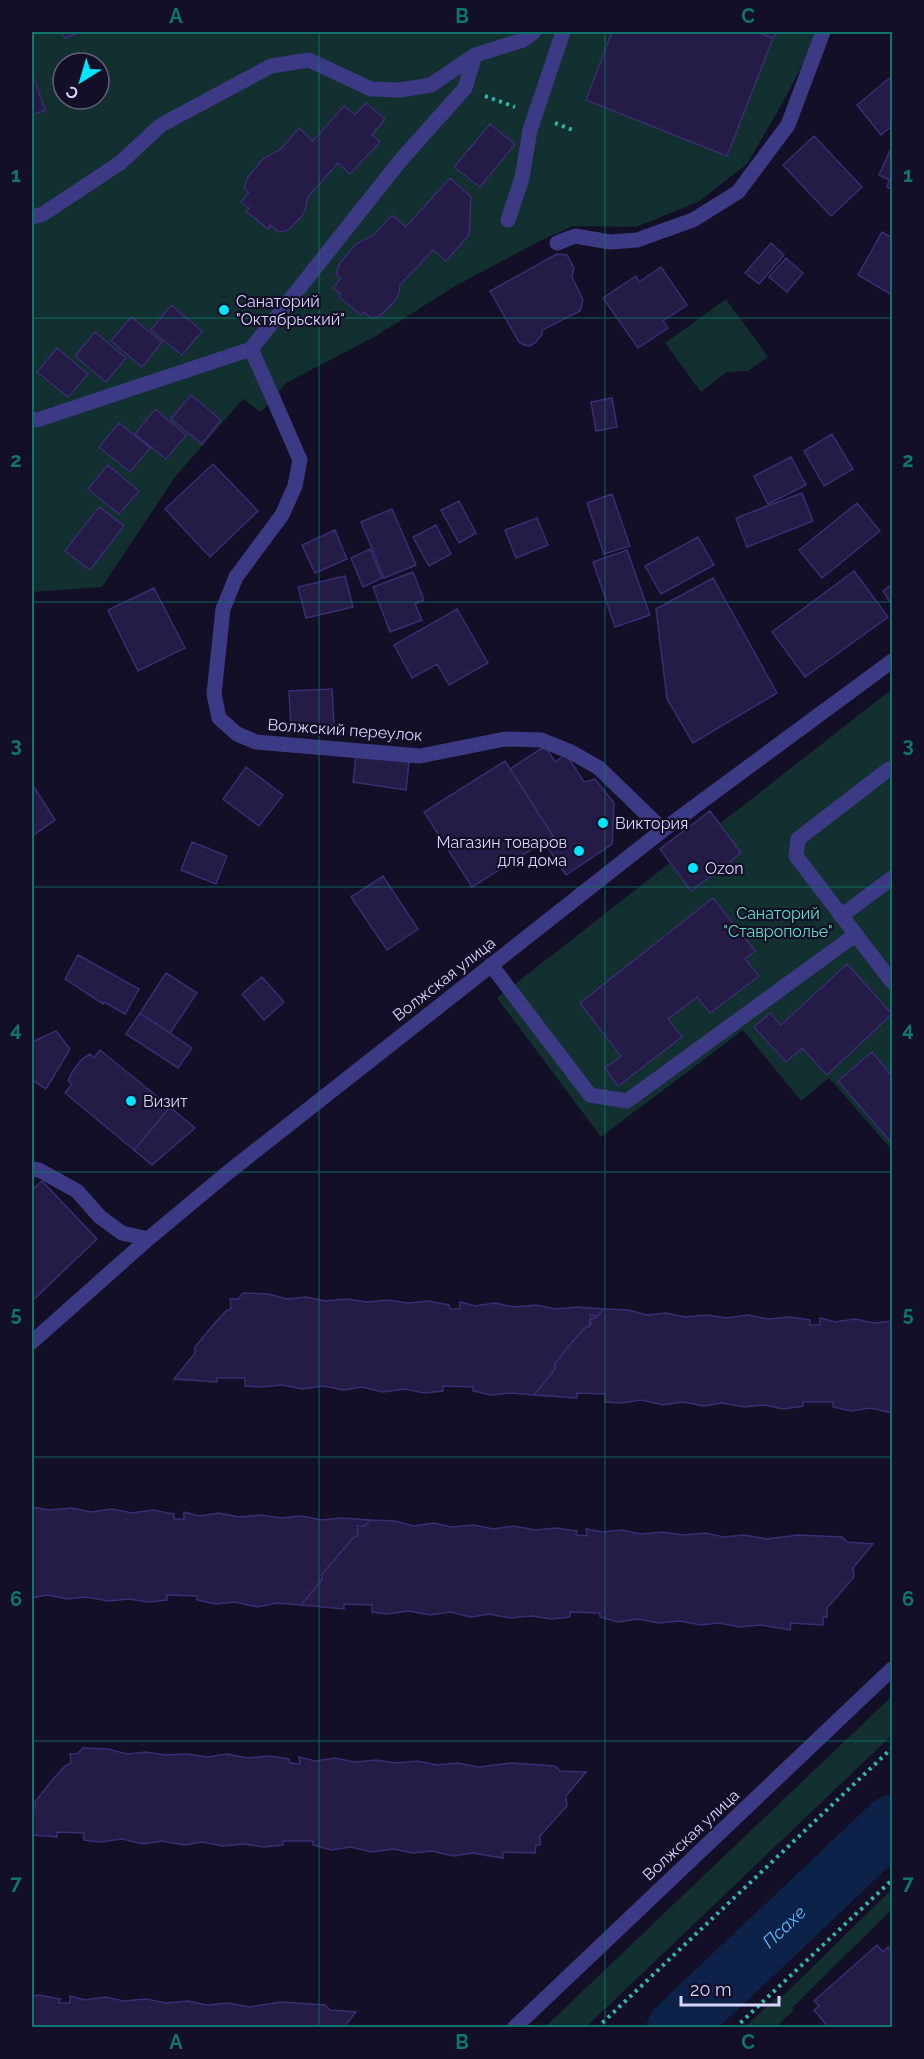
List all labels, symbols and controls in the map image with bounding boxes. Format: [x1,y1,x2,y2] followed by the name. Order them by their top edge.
[169,4,183,28] text: A
[455,4,469,28] text: B
[741,4,755,28] text: C
[51,51,111,111] north arrow
[62,82,82,103] text: С
[11,163,21,187] text: 1
[903,163,913,187] text: 1
[236,292,345,329] place label: Санаторий "Октябрьский"
[217,303,231,317] marker: Санаторий "Октябрьский"
[10,448,22,472] text: 2
[902,448,914,472] text: 2
[267,715,423,745] street label: Волжский переулок
[10,733,22,757] text: 3
[902,733,914,757] text: 3
[615,814,688,833] place label: Виктория
[596,816,610,830] marker: Виктория
[436,833,567,870] place label: Магазин товаров для дома
[572,844,586,858] marker: Магазин товаров для дома
[705,859,744,878] place label: Ozon
[686,861,700,875] marker: Ozon
[723,904,833,941] park label: Санаторий "Ставрополье"
[389,933,499,1025] street label: Волжская улица
[10,1017,22,1041] text: 4
[902,1017,914,1041] text: 4
[143,1092,188,1111] place label: Визит
[124,1094,138,1108] marker: Визит
[10,1302,22,1326] text: 5
[902,1302,914,1326] text: 5
[10,1587,22,1611] text: 6
[902,1587,914,1611] text: 6
[639,1785,743,1885] street label: Волжская улица
[10,1871,22,1895] text: 7
[902,1871,914,1895] text: 7
[758,1901,810,1952] water label: Псахе
[681,1969,778,2007] scale bar
[690,1979,732,2000] text: 20 m
[169,2030,183,2054] text: A
[455,2030,469,2054] text: B
[741,2030,755,2054] text: C

